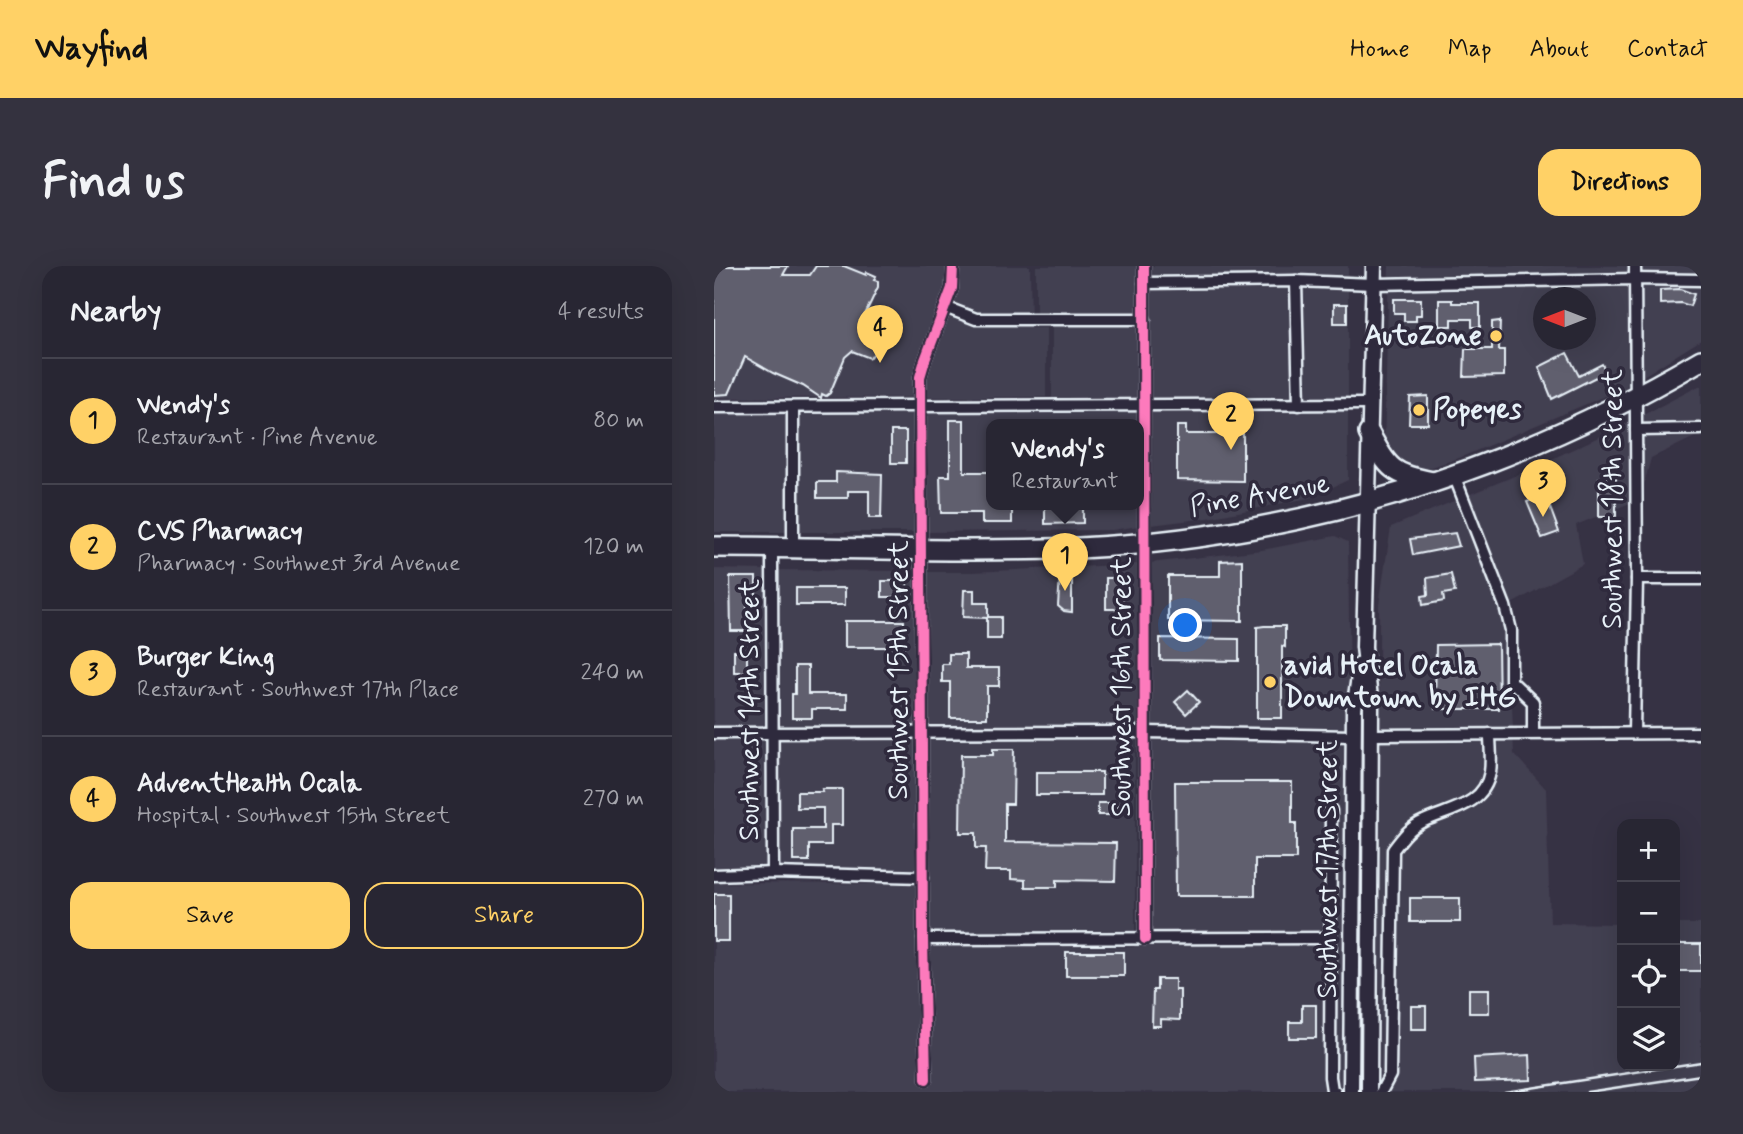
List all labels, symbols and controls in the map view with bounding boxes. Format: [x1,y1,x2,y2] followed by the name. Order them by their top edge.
[35,27,148,71] text: Wayfind
[1350,34,1410,65] text: Home
[1448,34,1492,65] text: Map
[1530,34,1589,65] text: About
[1627,34,1708,65] text: Contact
[1538,149,1701,216] button: Directions
[42,150,185,215] text: Find us
[1533,287,1596,350] north arrow
[70,292,161,331] text: Nearby
[558,297,644,327] text: 4 results
[857,305,903,363] pin: 4
[1364,318,1482,355] place label: AutoZone
[1488,328,1504,344] marker: AutoZone
[1595,368,1632,629] street label: Southwest 18th Street
[137,389,230,423] text: Wendy's
[1208,392,1254,450] pin: 2
[1433,392,1522,429] place label: Popeyes
[1411,402,1427,418] marker: Popeyes
[88,406,98,436] text: 1
[593,406,644,436] text: 80 m
[986,419,1144,510] popup
[137,423,378,453] text: Restaurant · Pine Avenue
[1012,433,1104,467] text: Wendy's
[1520,459,1566,517] pin: 3
[1187,466,1333,526] street label: Pine Avenue
[1012,467,1118,497] text: Restaurant
[137,515,303,549] text: CVS Pharmacy
[87,532,99,562] text: 2
[583,532,644,562] text: 120 m
[1042,533,1088,591] pin: 1
[881,540,918,800] street label: Southwest 15th Street
[137,549,460,579] text: Pharmacy · Southwest 3rd Avenue
[1104,556,1141,817] street label: Southwest 16th Street
[732,579,769,841] street label: Southwest 14th Street
[1168,608,1202,642] your location
[137,641,275,675] text: Burger King
[1284,648,1516,717] place label: avid Hotel Ocala Downtown by IHG
[88,658,98,688] text: 3
[580,658,644,688] text: 240 m
[1262,674,1278,690] marker: avid Hotel Ocala Downtown by IHG
[137,675,459,705] text: Restaurant · Southwest 17th Place
[1310,739,1347,998] street label: Southwest 17th Street
[137,767,361,801] text: AdventHealth Ocala
[86,784,100,814] text: 4
[583,784,644,814] text: 270 m
[137,801,450,831] text: Hospital · Southwest 15th Street
[1617,819,1680,1071] map controls
[1617,819,1680,882] button: +
[70,882,350,949] button: Save
[364,882,644,949] button: Share
[1617,882,1680,945] button: −
[1617,945,1680,1008] button: locate
[1617,1008,1680,1071] button: layers

